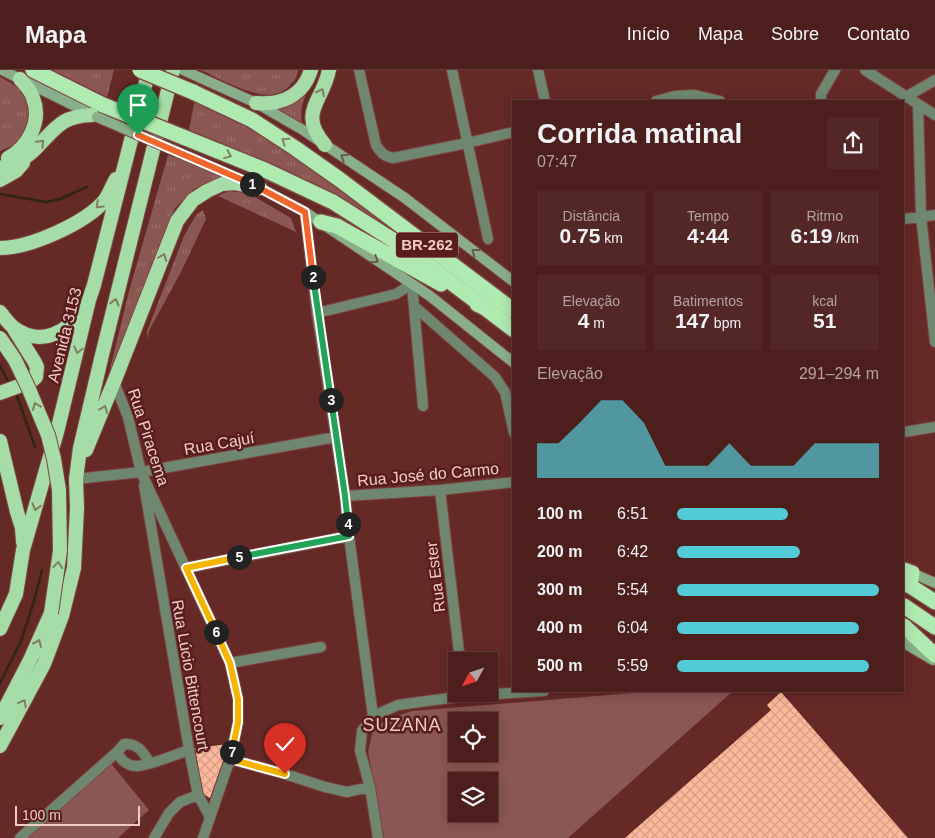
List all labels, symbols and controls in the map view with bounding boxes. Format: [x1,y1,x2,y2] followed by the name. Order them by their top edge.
[25,21,86,48] text: Mapa
[627,24,670,44] text: Início
[698,24,743,44] text: Mapa
[771,24,819,44] text: Sobre
[847,24,910,44] text: Contato
[117,84,159,135] pin
[315,88,325,97] one-way arrow
[124,91,152,119] icon: arrive
[827,117,879,169] button: share
[537,118,742,149] text: Corrida matinal
[281,138,290,148] one-way arrow
[35,139,44,148] one-way arrow
[223,149,232,159] one-way arrow
[537,153,577,170] text: 07:47
[340,154,349,164] one-way arrow
[240,172,264,196] pin: 1
[249,176,256,192] text: 1
[96,199,105,208] one-way arrow
[563,208,620,224] text: Distância
[687,208,729,224] text: Tempo
[806,208,843,224] text: Ritmo
[560,224,600,247] text: 0.75
[687,224,729,247] text: 4:44
[790,224,832,247] text: 6:19
[600,230,623,246] text: km
[832,230,859,246] text: /km
[396,232,458,258] road number: BR-262
[472,250,481,258] one-way arrow
[156,253,167,262] one-way arrow
[369,254,379,263] one-way arrow
[300,264,326,290] pin: 2
[310,269,317,285] text: 2
[44,286,85,385] street label: Avenida 3153
[563,293,620,309] text: Elevação
[673,293,743,309] text: Batimentos
[812,293,837,309] text: kcal
[109,298,120,307] one-way arrow
[578,309,589,332] text: 4
[675,309,710,332] text: 147
[813,309,836,332] text: 51
[589,315,605,331] text: m
[710,315,741,331] text: bpm
[73,345,84,354] one-way arrow
[537,365,603,382] text: Elevação
[799,365,879,382] text: 291–294 m
[125,386,172,488] street label: Rua Piracema
[318,388,344,412] pin: 3
[328,392,335,408] text: 3
[32,402,42,411] one-way arrow
[98,405,108,413] one-way arrow
[183,429,256,458] street label: Rua Cajuí
[356,460,500,489] street label: Rua José do Carmo
[31,502,42,511] one-way arrow
[537,505,582,522] text: 100 m
[617,505,648,522] text: 6:51
[336,512,360,536] pin: 4
[345,516,352,532] text: 4
[423,540,448,613] street label: Rua Ester
[537,543,582,560] text: 200 m
[617,543,648,560] text: 6:42
[226,544,252,570] pin: 5
[236,549,243,565] text: 5
[52,561,63,569] one-way arrow
[537,581,582,598] text: 300 m
[617,581,648,598] text: 5:54
[169,598,212,752] street label: Rua Lúcio Bittencourt
[537,619,582,636] text: 400 m
[617,619,648,636] text: 6:04
[204,620,228,644] pin: 6
[213,624,220,640] text: 6
[31,639,42,648] one-way arrow
[448,652,498,702] north arrow
[448,652,498,822] map controls
[537,657,582,674] text: 500 m
[617,657,648,674] text: 5:59
[17,700,27,709] one-way arrow
[448,712,498,762] button: locate
[362,715,442,735] district label: SUZANA
[264,723,306,774] pin
[271,730,299,758] icon: check
[220,740,244,764] pin: 7
[229,744,236,760] text: 7
[448,772,498,822] button: layers
[15,803,140,826] scale bar
[22,807,61,823] text: 100 m

